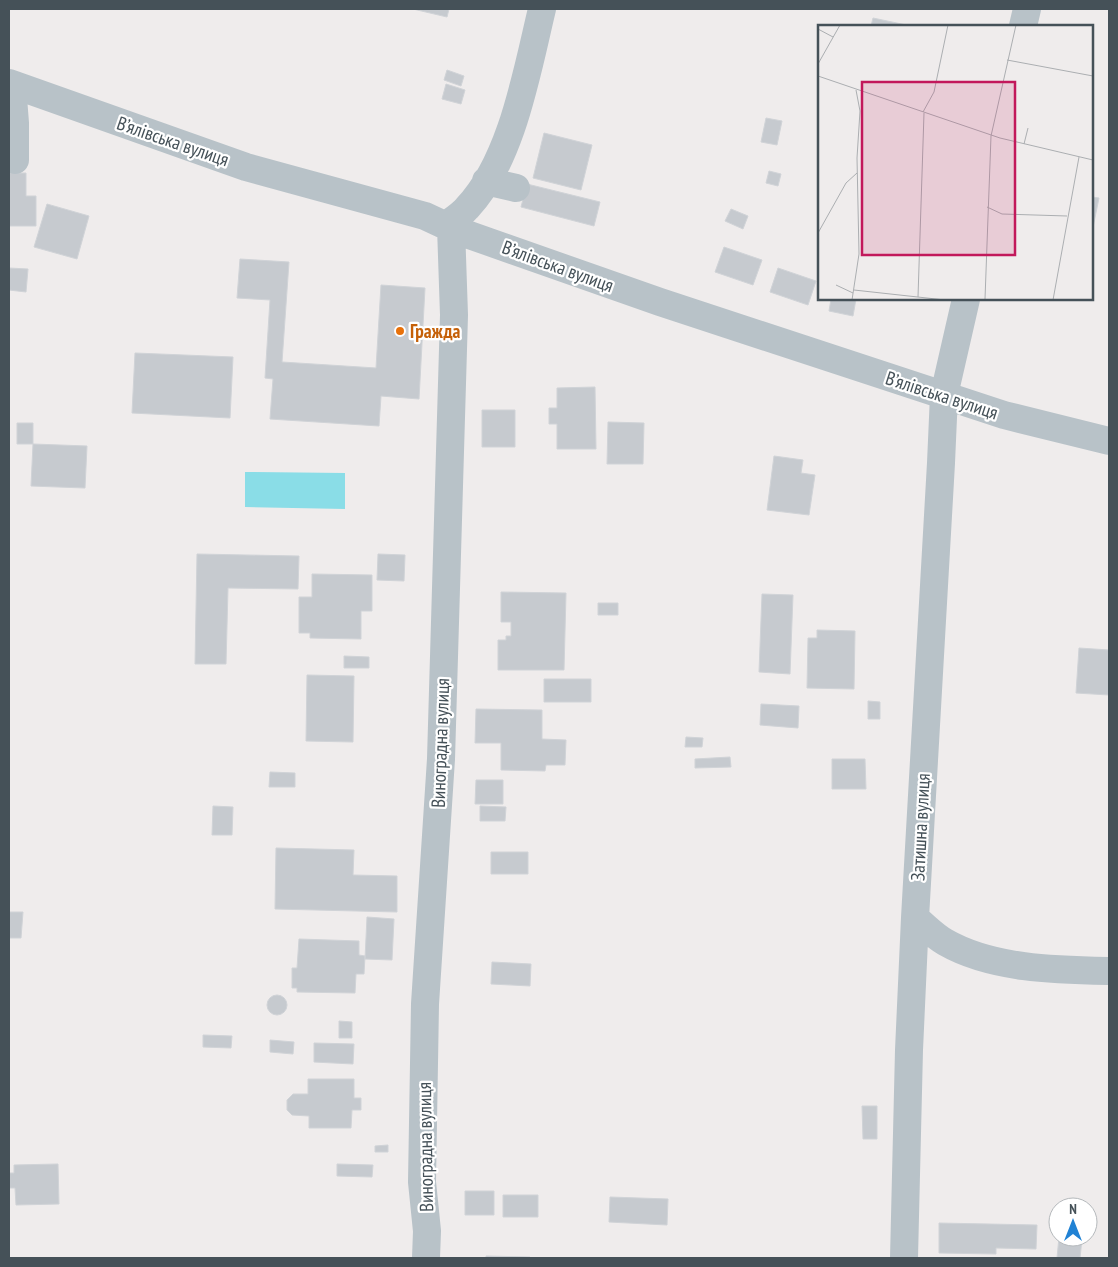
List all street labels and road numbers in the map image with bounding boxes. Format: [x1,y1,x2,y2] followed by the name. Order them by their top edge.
[114,111,232,171] street label: В’ялівська вулиця
[499,235,617,297] street label: В’ялівська вулиця
[883,366,1001,424] street label: В’ялівська вулиця
[426,678,454,808] street label: Виноградна вулиця
[905,773,935,881] street label: Затишна вулиця
[412,1082,438,1212] street label: Виноградна вулиця

